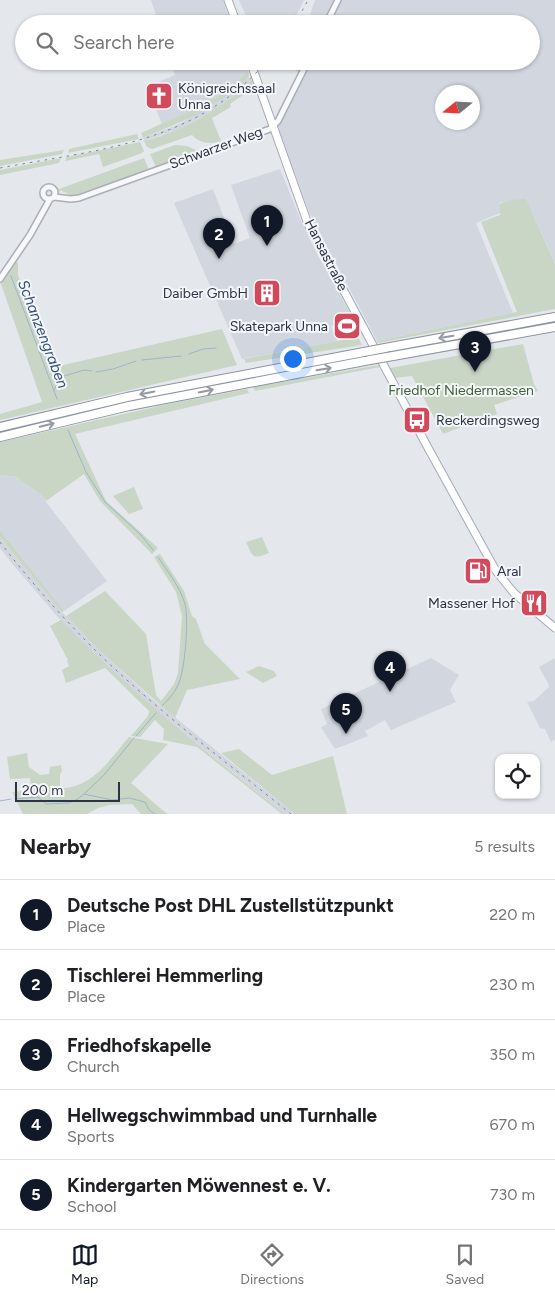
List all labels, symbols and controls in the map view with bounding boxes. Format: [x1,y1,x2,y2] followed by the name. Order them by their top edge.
[15,15,540,70] search box
[33,29,61,57] icon: search
[73,31,175,54] text: Search here
[178,80,275,113] place label: Königreichssaal Unna
[144,81,174,111] church icon: Königreichssaal Unna
[435,85,480,130] north arrow
[167,123,265,173] street label: Schwarzer Weg
[251,205,283,246] pin: 1
[301,216,352,294] street label: Hansastraße
[203,218,235,259] pin: 2
[14,277,72,391] water label: Schanzengraben
[252,278,282,308] building icon: Daiber GmbH
[163,285,248,302] place label: Daiber GmbH
[332,311,362,341] sports icon: Skatepark Unna
[230,318,328,335] place label: Skatepark Unna
[459,331,491,372] pin: 3
[438,333,454,342] one-way arrow
[280,346,306,372] your location
[316,363,332,373] one-way arrow
[388,382,534,399] park label: Friedhof Niedermassen
[198,385,214,395] one-way arrow
[139,389,155,398] one-way arrow
[402,405,432,435] bus stop icon: Reckerdingsweg
[436,412,540,429] place label: Reckerdingsweg
[39,420,55,429] one-way arrow
[463,556,493,586] fuel station icon: Aral
[497,563,521,580] place label: Aral
[519,588,549,618] restaurant icon: Massener Hof
[428,595,516,612] place label: Massener Hof
[374,651,406,692] pin: 4
[330,693,362,734] pin: 5
[495,754,540,799] map controls
[495,754,540,799] button: locate
[15,779,120,802] scale bar
[22,782,63,799] text: 200 m
[20,834,91,859] text: Nearby
[474,837,535,856] text: 5 results
[67,894,394,917] text: Deutsche Post DHL Zustellstützpunkt
[33,905,39,924] text: 1
[489,905,535,924] text: 220 m
[67,917,105,936] text: Place
[67,964,263,987] text: Tischlerei Hemmerling
[31,975,41,994] text: 2
[490,975,535,994] text: 230 m
[67,987,105,1006] text: Place
[67,1034,211,1057] text: Friedhofskapelle
[32,1045,40,1064] text: 3
[489,1045,535,1064] text: 350 m
[67,1057,119,1076] text: Church
[67,1104,377,1127] text: Hellwegschwimmbad und Turnhalle
[31,1115,41,1134] text: 4
[490,1115,535,1134] text: 670 m
[67,1127,114,1146] text: Sports
[67,1174,331,1197] text: Kindergarten Möwennest e. V.
[31,1185,41,1204] text: 5
[490,1185,535,1204] text: 730 m
[67,1197,117,1216] text: School
[71,1241,99,1288] tab: Map
[240,1241,304,1288] tab: Directions
[446,1241,484,1288] tab: Saved

